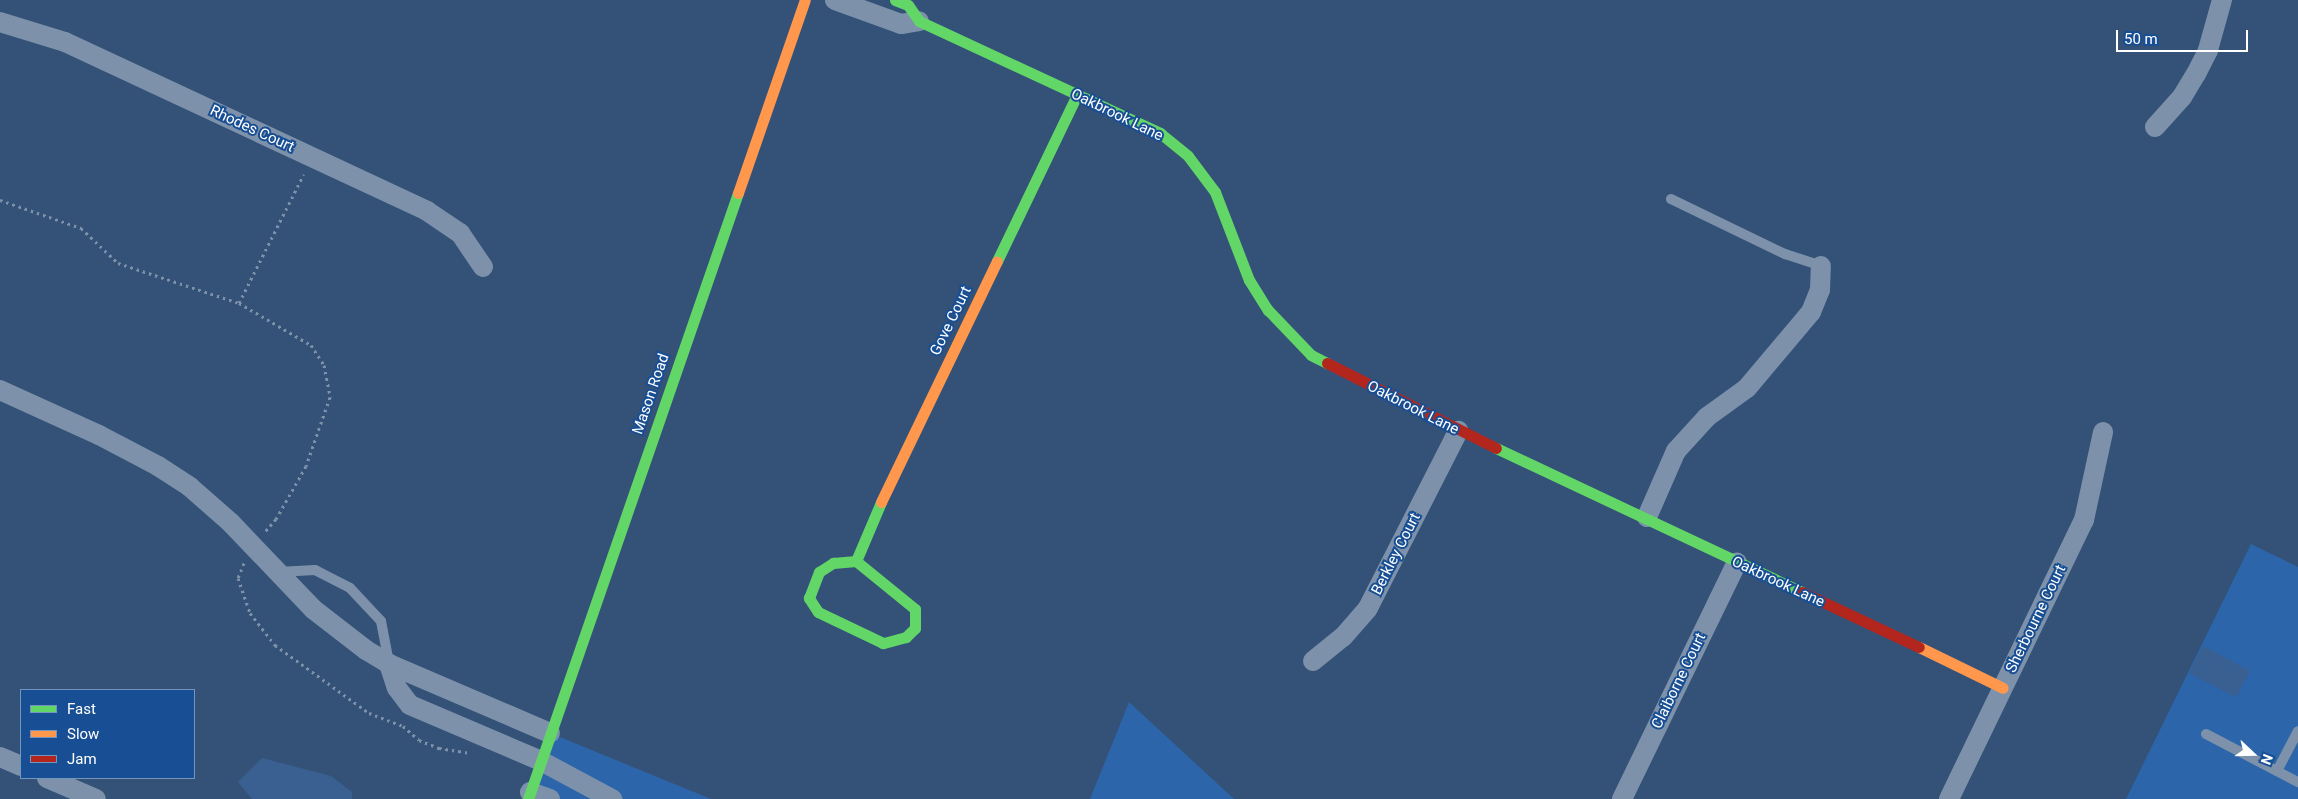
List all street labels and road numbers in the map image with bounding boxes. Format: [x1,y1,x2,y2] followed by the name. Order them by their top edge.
[1068,85,1166,145] street label: Oakbrook Lane
[207,102,297,156] street label: Rhodes Court
[927,284,975,358] street label: Gove Court
[629,351,673,437] street label: Mason Road
[1364,377,1462,439] street label: Oakbrook Lane
[1368,510,1424,598] street label: Berkley Court
[1729,553,1827,611] street label: Oakbrook Lane
[2002,562,2070,676] street label: Sherbourne Court
[1648,630,1710,732] street label: Claiborne Court

